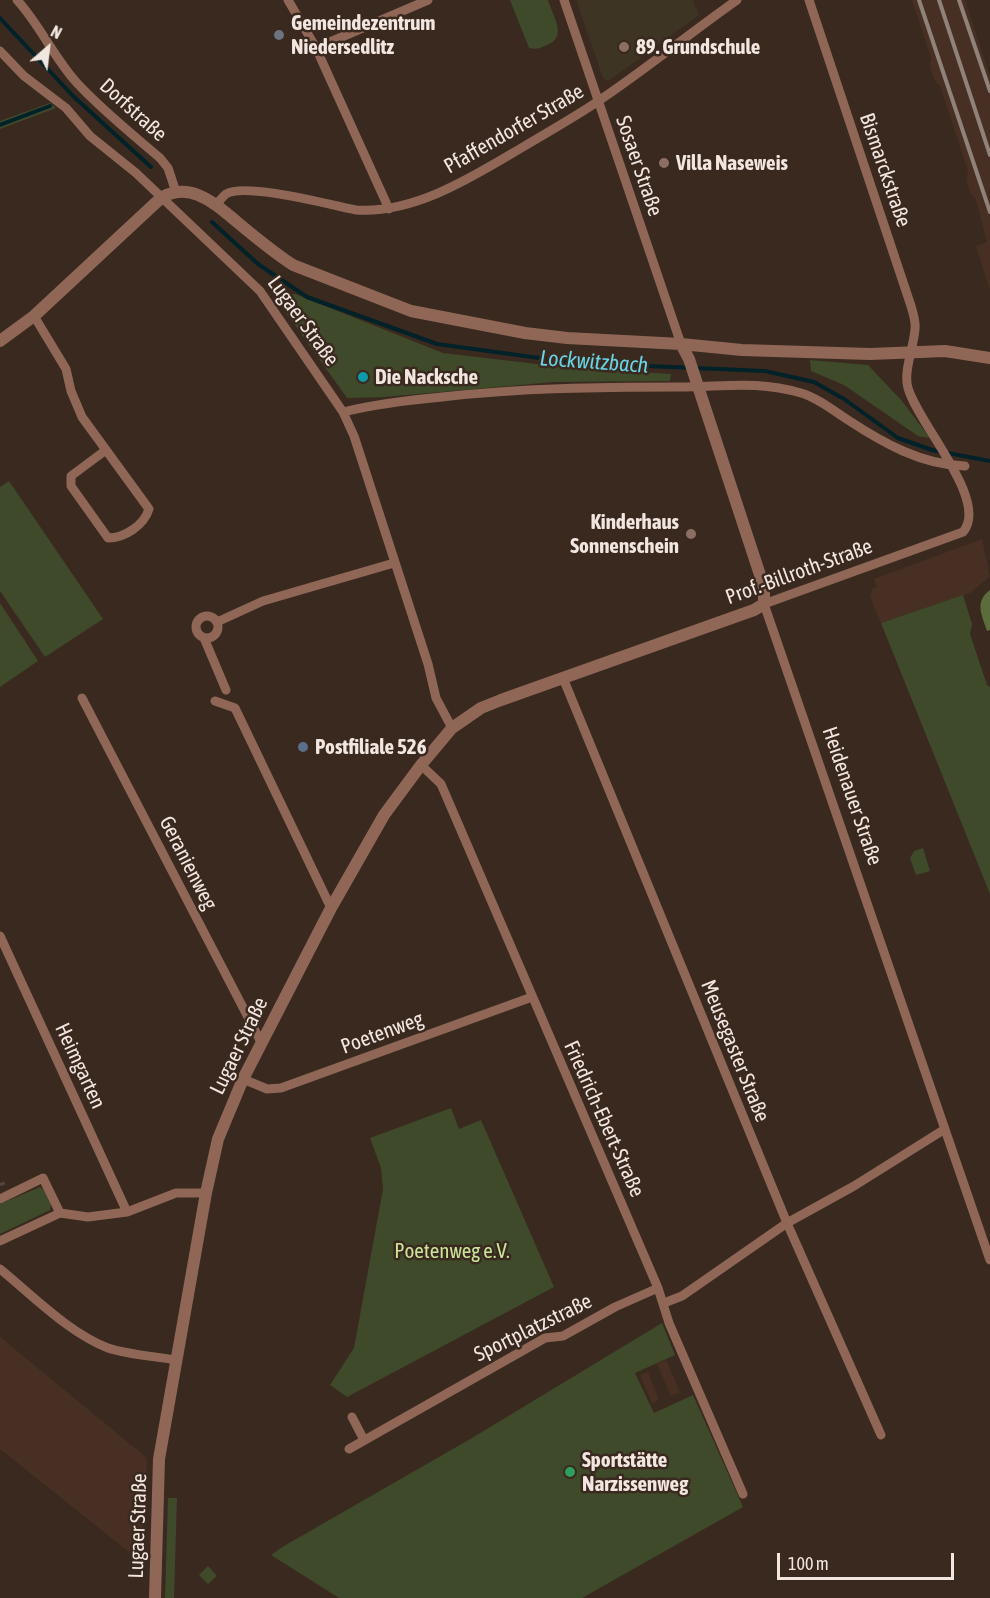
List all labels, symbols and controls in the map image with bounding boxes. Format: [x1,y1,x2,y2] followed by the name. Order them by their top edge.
[291,10,435,60] place label: Gemeindezentrum Niedersedlitz
[18,18,78,78] north arrow
[48,22,65,42] text: N
[272,28,286,42] marker: Gemeindezentrum Niedersedlitz
[636,34,760,60] place label: 89. Grundschule
[617,40,631,54] marker: 89. Grundschule
[94,73,172,147] street label: Dorfstraße
[440,79,588,179] street label: Pfaffendorfer Straße
[854,110,916,230] street label: Bismarckstraße
[610,113,668,219] street label: Sosaer Straße
[676,150,788,176] place label: Villa Naseweis
[657,156,671,170] marker: Villa Naseweis
[262,271,344,371] street label: Lugaer Straße
[539,345,649,379] water label: Lockwitzbach
[375,364,478,390] place label: Die Nacksche
[356,370,370,384] marker: Die Nacksche
[570,509,679,559] place label: Kinderhaus Sonnenschein
[684,527,698,541] marker: Kinderhaus Sonnenschein
[722,534,876,610] street label: Prof.-Billroth-Straße
[817,724,887,868] street label: Heidenauer Straße
[315,734,427,760] place label: Postfiliale 526
[296,740,310,754] marker: Postfiliale 526
[154,812,222,914] street label: Geranienweg
[695,976,775,1126] street label: Meusegaster Straße
[205,993,273,1099] street label: Lugaer Straße
[337,1006,427,1060] street label: Poetenweg
[49,1019,111,1113] street label: Heimgarten
[558,1037,650,1201] street label: Friedrich-Ebert-Straße
[394,1238,510,1264] park label: Poetenweg e.V.
[470,1289,596,1367] street label: Sportplatzstraße
[582,1447,688,1497] place label: Sportstätte Narzissenweg
[563,1465,577,1479] marker: Sportstätte Narzissenweg
[124,1473,152,1579] street label: Lugaer Straße
[780,1541,957,1579] scale bar
[788,1553,829,1574] text: 100 m

